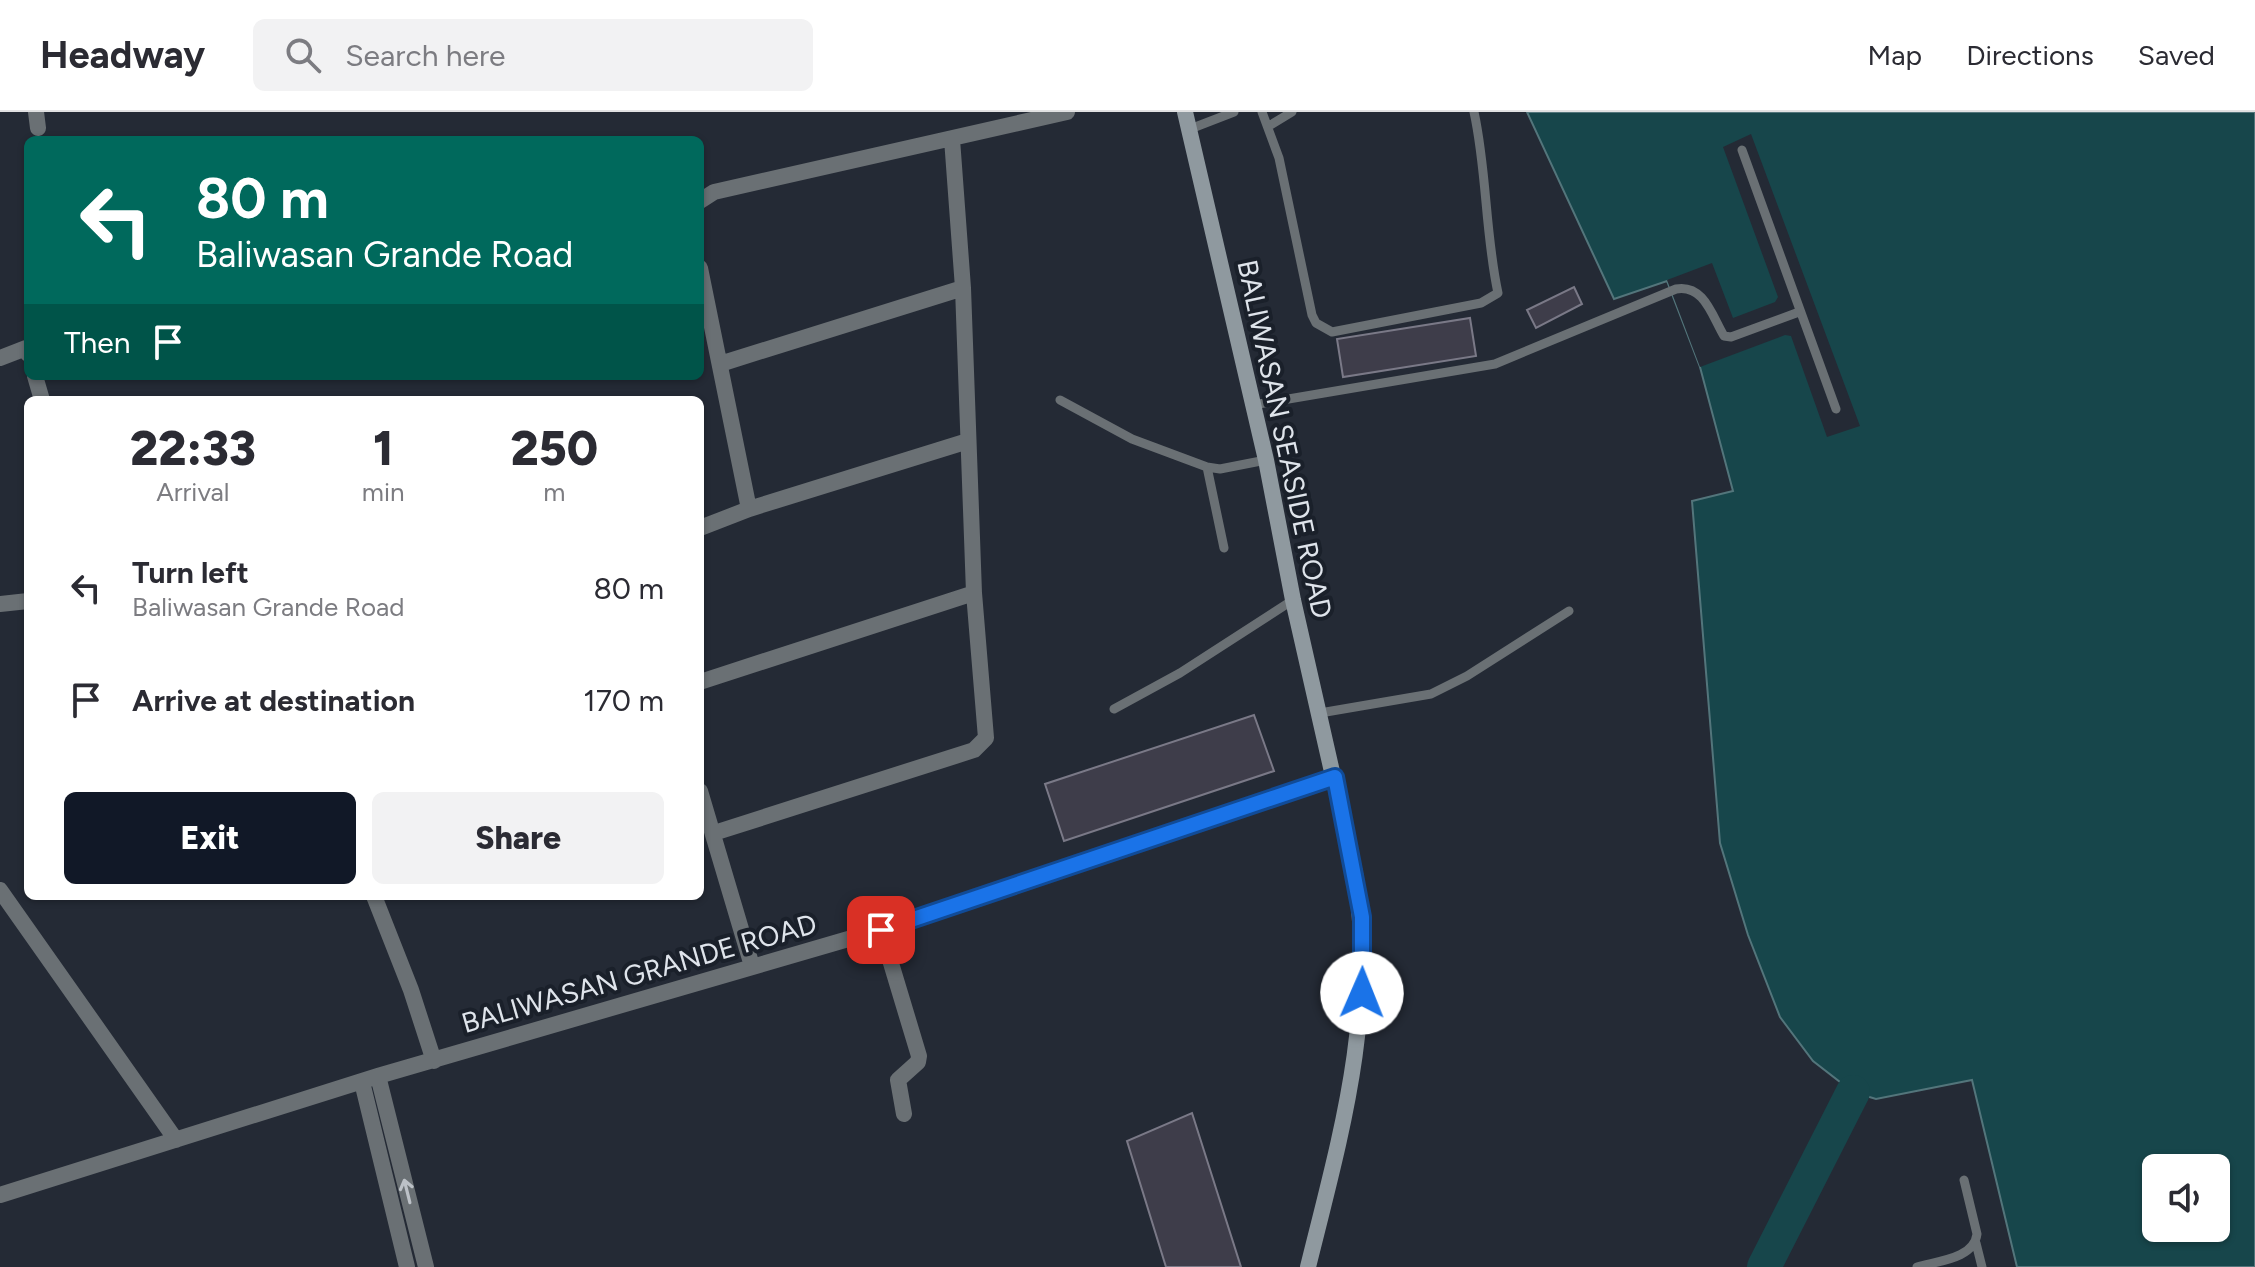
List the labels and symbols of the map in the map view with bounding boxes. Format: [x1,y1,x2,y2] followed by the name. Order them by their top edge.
[1230,257,1340,621] street label: BALIWASAN SEASIDE ROAD
[847,896,915,964] pin
[458,906,820,1040] street label: BALIWASAN GRANDE ROAD
[1320,951,1404,1035] position arrow
[398,1179,413,1205] one-way arrow

